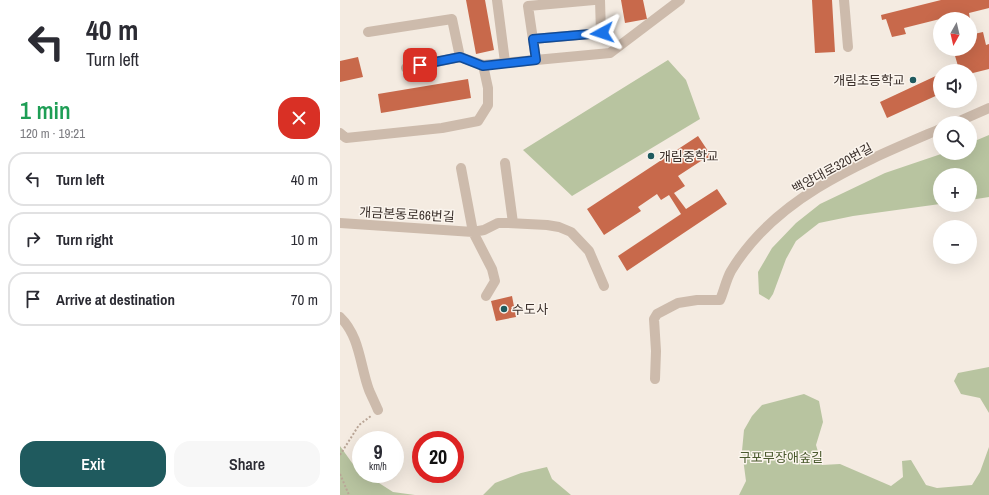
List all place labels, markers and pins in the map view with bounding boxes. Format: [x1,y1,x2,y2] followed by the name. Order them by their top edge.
[403,48,437,82] pin
[833,72,905,89] place label: 개림초등학교
[908,75,918,85] marker: 개림초등학교
[659,148,719,165] place label: 개림중학교
[646,151,656,161] marker: 개림중학교
[512,301,548,318] place label: 수도사
[499,304,509,314] marker: 수도사

